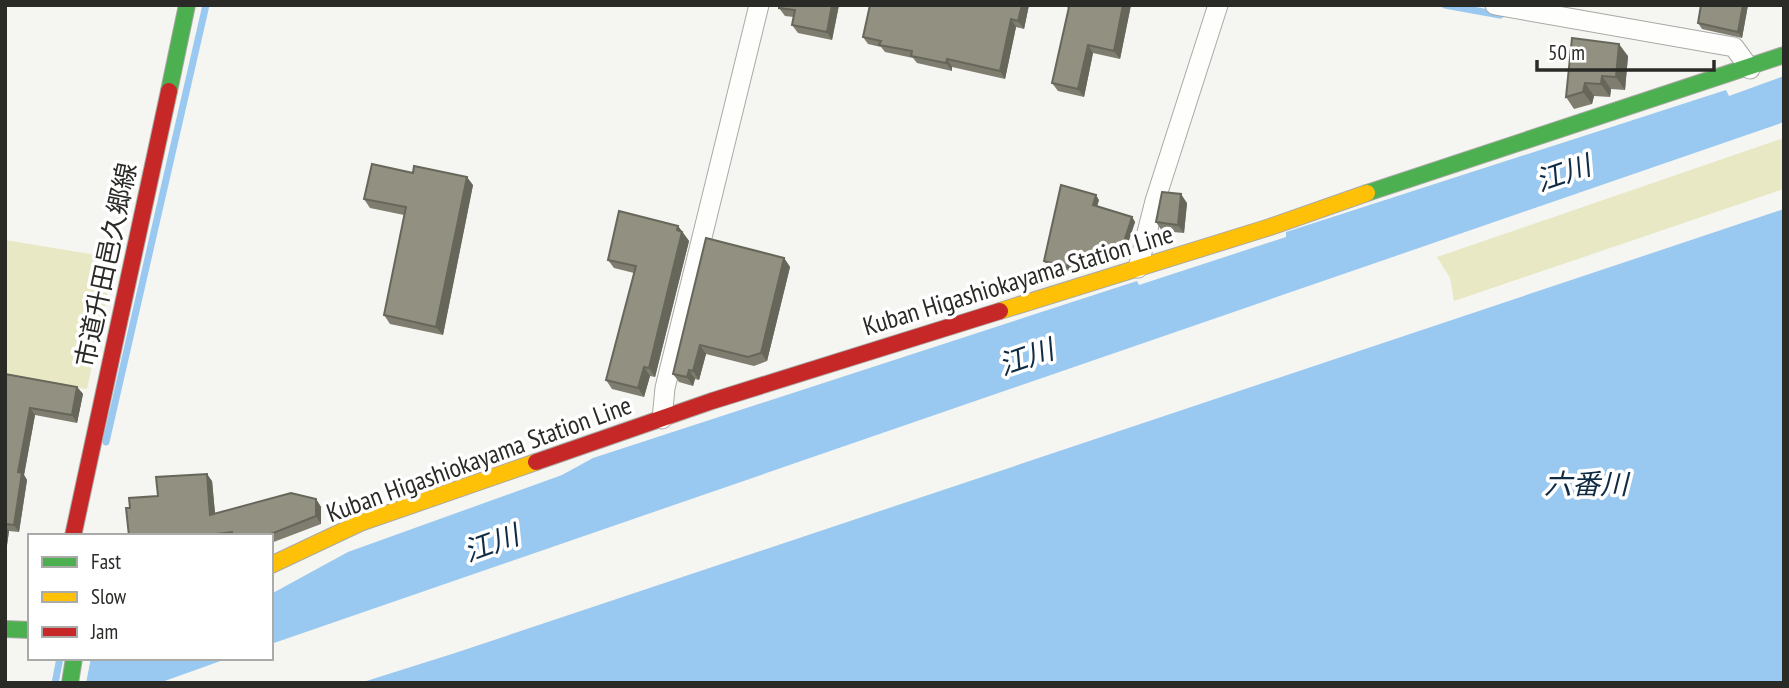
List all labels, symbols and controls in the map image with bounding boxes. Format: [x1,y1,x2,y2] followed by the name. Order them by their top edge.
[1537,28,1714,72] scale bar
[1548,39,1585,66] text: 50 m
[1530,145,1598,199] water label: 江川
[68,160,143,370] street label: 市道升田邑久郷線
[859,217,1177,342] street label: Kuban Higashiokayama Station Line
[993,329,1061,383] water label: 江川
[322,388,636,529] street label: Kuban Higashiokayama Station Line
[1544,465,1631,502] water label: 六番川
[458,515,526,569] water label: 江川
[28,534,273,660] legend
[91,548,121,575] text: Fast
[91,583,127,610] text: Slow
[90,618,118,645] text: Jam

